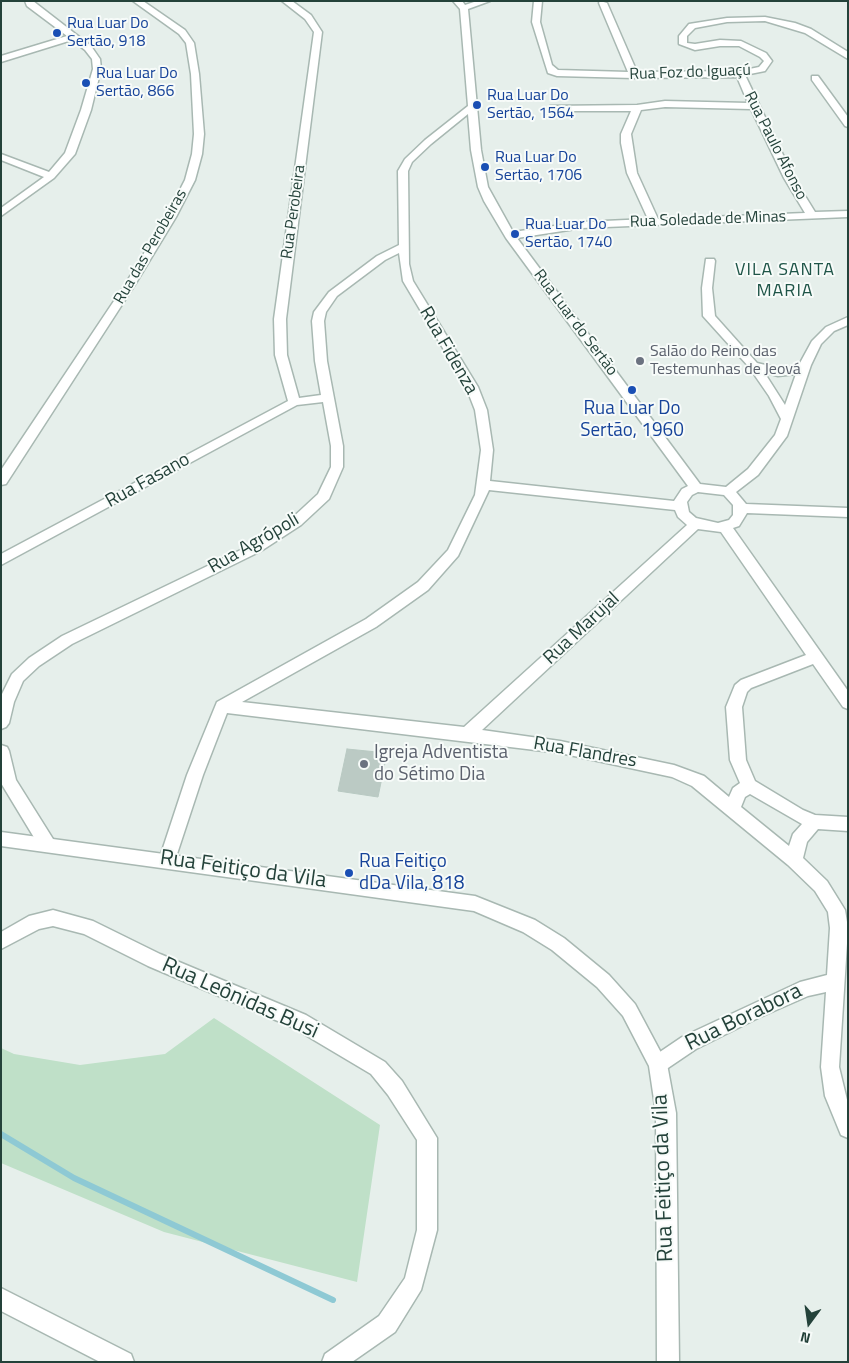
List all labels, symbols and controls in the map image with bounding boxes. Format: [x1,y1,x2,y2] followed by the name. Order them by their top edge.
[67,14,149,52] place label: Rua Luar Do Sertão, 918
[51,27,63,39] marker: Rua Luar Do Sertão, 918
[629,61,751,85] street label: Rua Foz do Iguaçú
[96,64,178,102] place label: Rua Luar Do Sertão, 866
[80,77,92,89] marker: Rua Luar Do Sertão, 866
[487,86,574,124] place label: Rua Luar Do Sertão, 1564
[739,89,811,203] street label: Rua Paulo Afonso
[471,99,483,111] marker: Rua Luar Do Sertão, 1564
[495,148,582,186] place label: Rua Luar Do Sertão, 1706
[479,161,491,173] marker: Rua Luar Do Sertão, 1706
[278,164,310,260] street label: Rua Perobeira
[110,186,192,308] street label: Rua das Perobeiras
[630,208,786,232] street label: Rua Soledade de Minas
[525,215,612,253] place label: Rua Luar Do Sertão, 1740
[509,228,521,240] marker: Rua Luar Do Sertão, 1740
[734,260,836,302] district label: VILA SANTA MARIA
[529,266,621,380] street label: Rua Luar do Sertão
[414,303,482,399] street label: Rua Fidenza
[650,342,801,380] place label: Salão do Reino das Testemunhas de Jeová
[634,355,646,367] marker: Salão do Reino das Testemunhas de Jeová
[626,384,638,396] marker: Rua Luar Do Sertão, 1960
[580,398,684,442] place label: Rua Luar Do Sertão, 1960
[102,449,194,513] street label: Rua Fasano
[204,509,304,579] street label: Rua Agrópoli
[539,588,625,670] street label: Rua Marujal
[532,733,638,773] street label: Rua Flandres
[374,742,508,786] place label: Igreja Adventista do Sétimo Dia
[358,758,370,770] marker: Igreja Adventista do Sétimo Dia
[158,845,328,895] street label: Rua Feitiço da Vila
[359,851,464,895] place label: Rua Feitiço dDa Vila, 818
[343,867,355,879] marker: Rua Feitiço dDa Vila, 818
[158,953,322,1045] street label: Rua Leônidas Busi
[681,978,807,1058] street label: Rua Borabora
[648,1094,680,1262] street label: Rua Feitiço da Vila
[784,1298,834,1348] north arrow
[798,1327,813,1349] text: N

